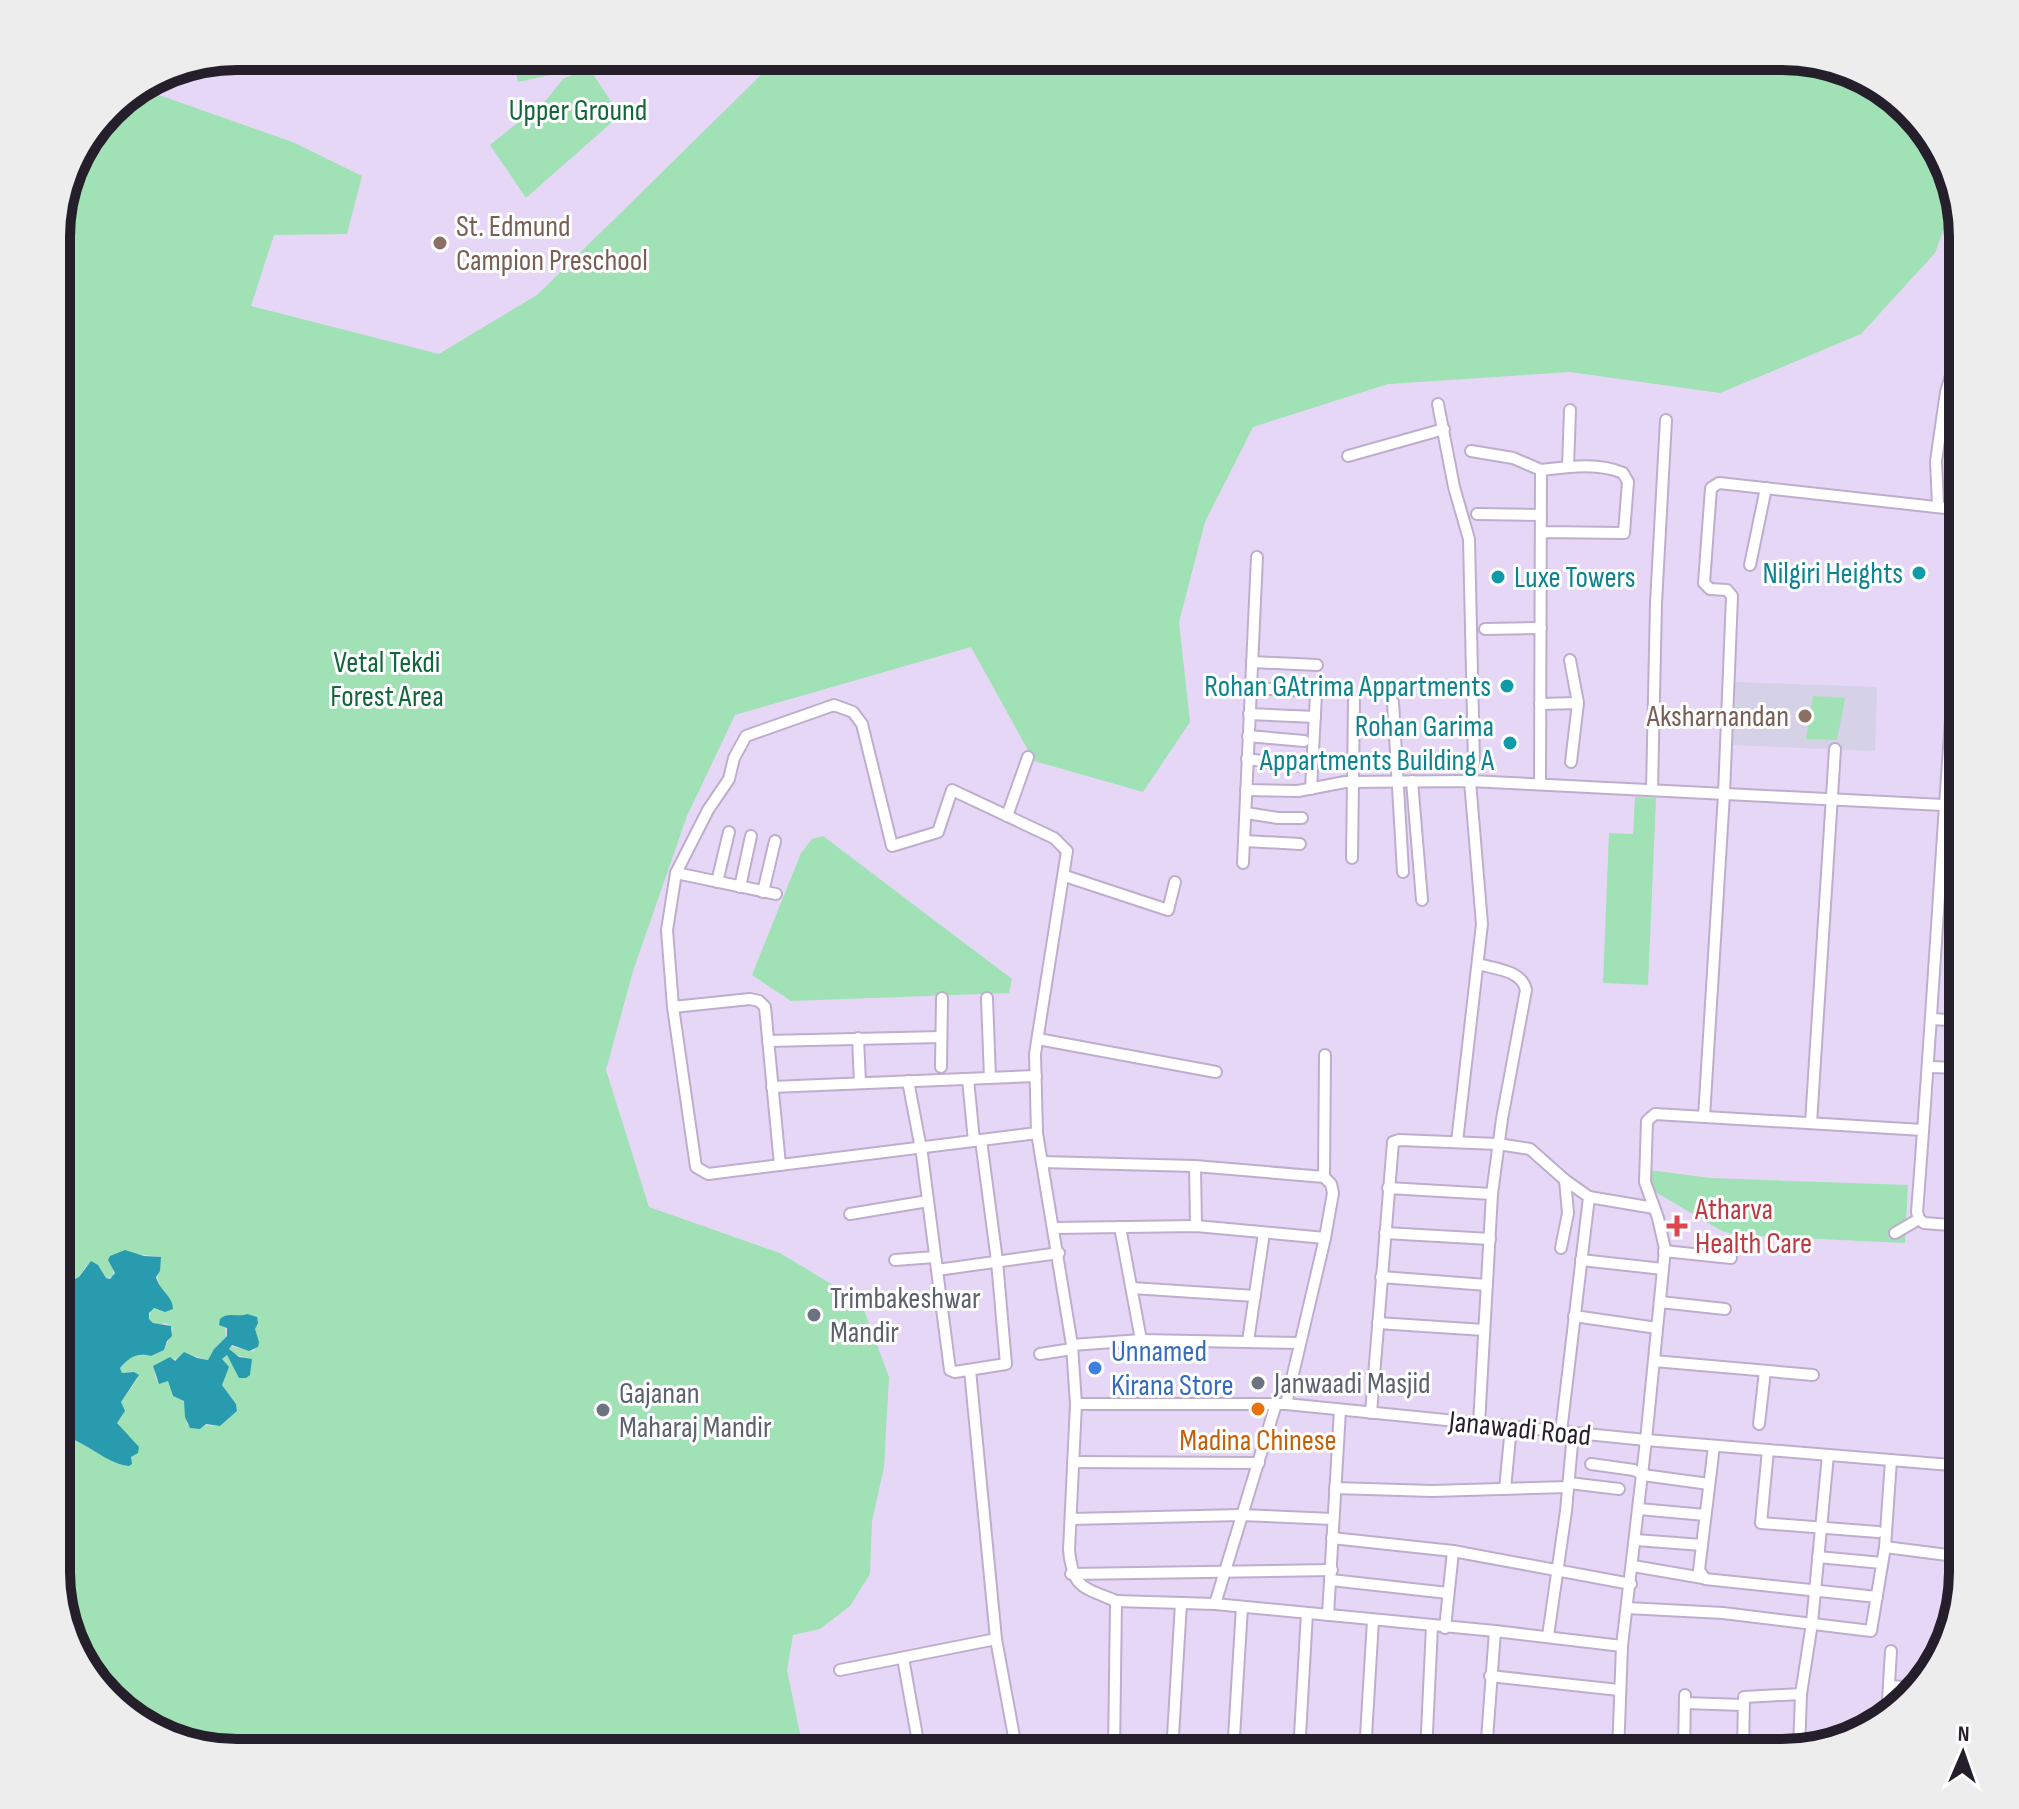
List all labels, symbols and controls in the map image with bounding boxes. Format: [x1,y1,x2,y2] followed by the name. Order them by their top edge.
[509,93,647,129] park label: Upper Ground
[456,209,648,279] place label: St. Edmund Campion Preschool
[431,234,449,252] marker: St. Edmund Campion Preschool
[1762,556,1903,592] place label: Nilgiri Heights
[1514,560,1635,596] place label: Luxe Towers
[1910,564,1928,582] marker: Nilgiri Heights
[1489,568,1507,586] marker: Luxe Towers
[330,645,444,715] park label: Vetal Tekdi Forest Area
[1204,669,1491,705] place label: Rohan GAtrima Appartments
[1498,677,1516,695] marker: Rohan GAtrima Appartments
[1646,699,1789,735] place label: Aksharnandan
[1796,707,1814,725] marker: Aksharnandan
[1259,709,1494,779] place label: Rohan Garima Appartments Building A
[1501,734,1519,752] marker: Rohan Garima Appartments Building A
[1694,1192,1812,1262] place label: Atharva Health Care
[1666,1215,1688,1237] marker: Atharva Health Care
[830,1281,981,1351] place label: Trimbakeshwar Mandir
[805,1306,823,1324] marker: Trimbakeshwar Mandir
[1111,1334,1233,1404] place label: Unnamed Kirana Store
[1086,1359,1104,1377] marker: Unnamed Kirana Store
[1273,1366,1431,1402] place label: Janwaadi Masjid
[1249,1374,1267,1392] marker: Janwaadi Masjid
[619,1376,772,1446] place label: Gajanan Maharaj Mandir
[1249,1400,1267,1418] marker: Madina Chinese
[594,1401,612,1419] marker: Gajanan Maharaj Mandir
[1446,1404,1593,1454] street label: Janawadi Road
[1179,1423,1337,1459] place label: Madina Chinese
[1923,1713,2003,1793] north arrow
[1957,1721,1970,1748] text: N

